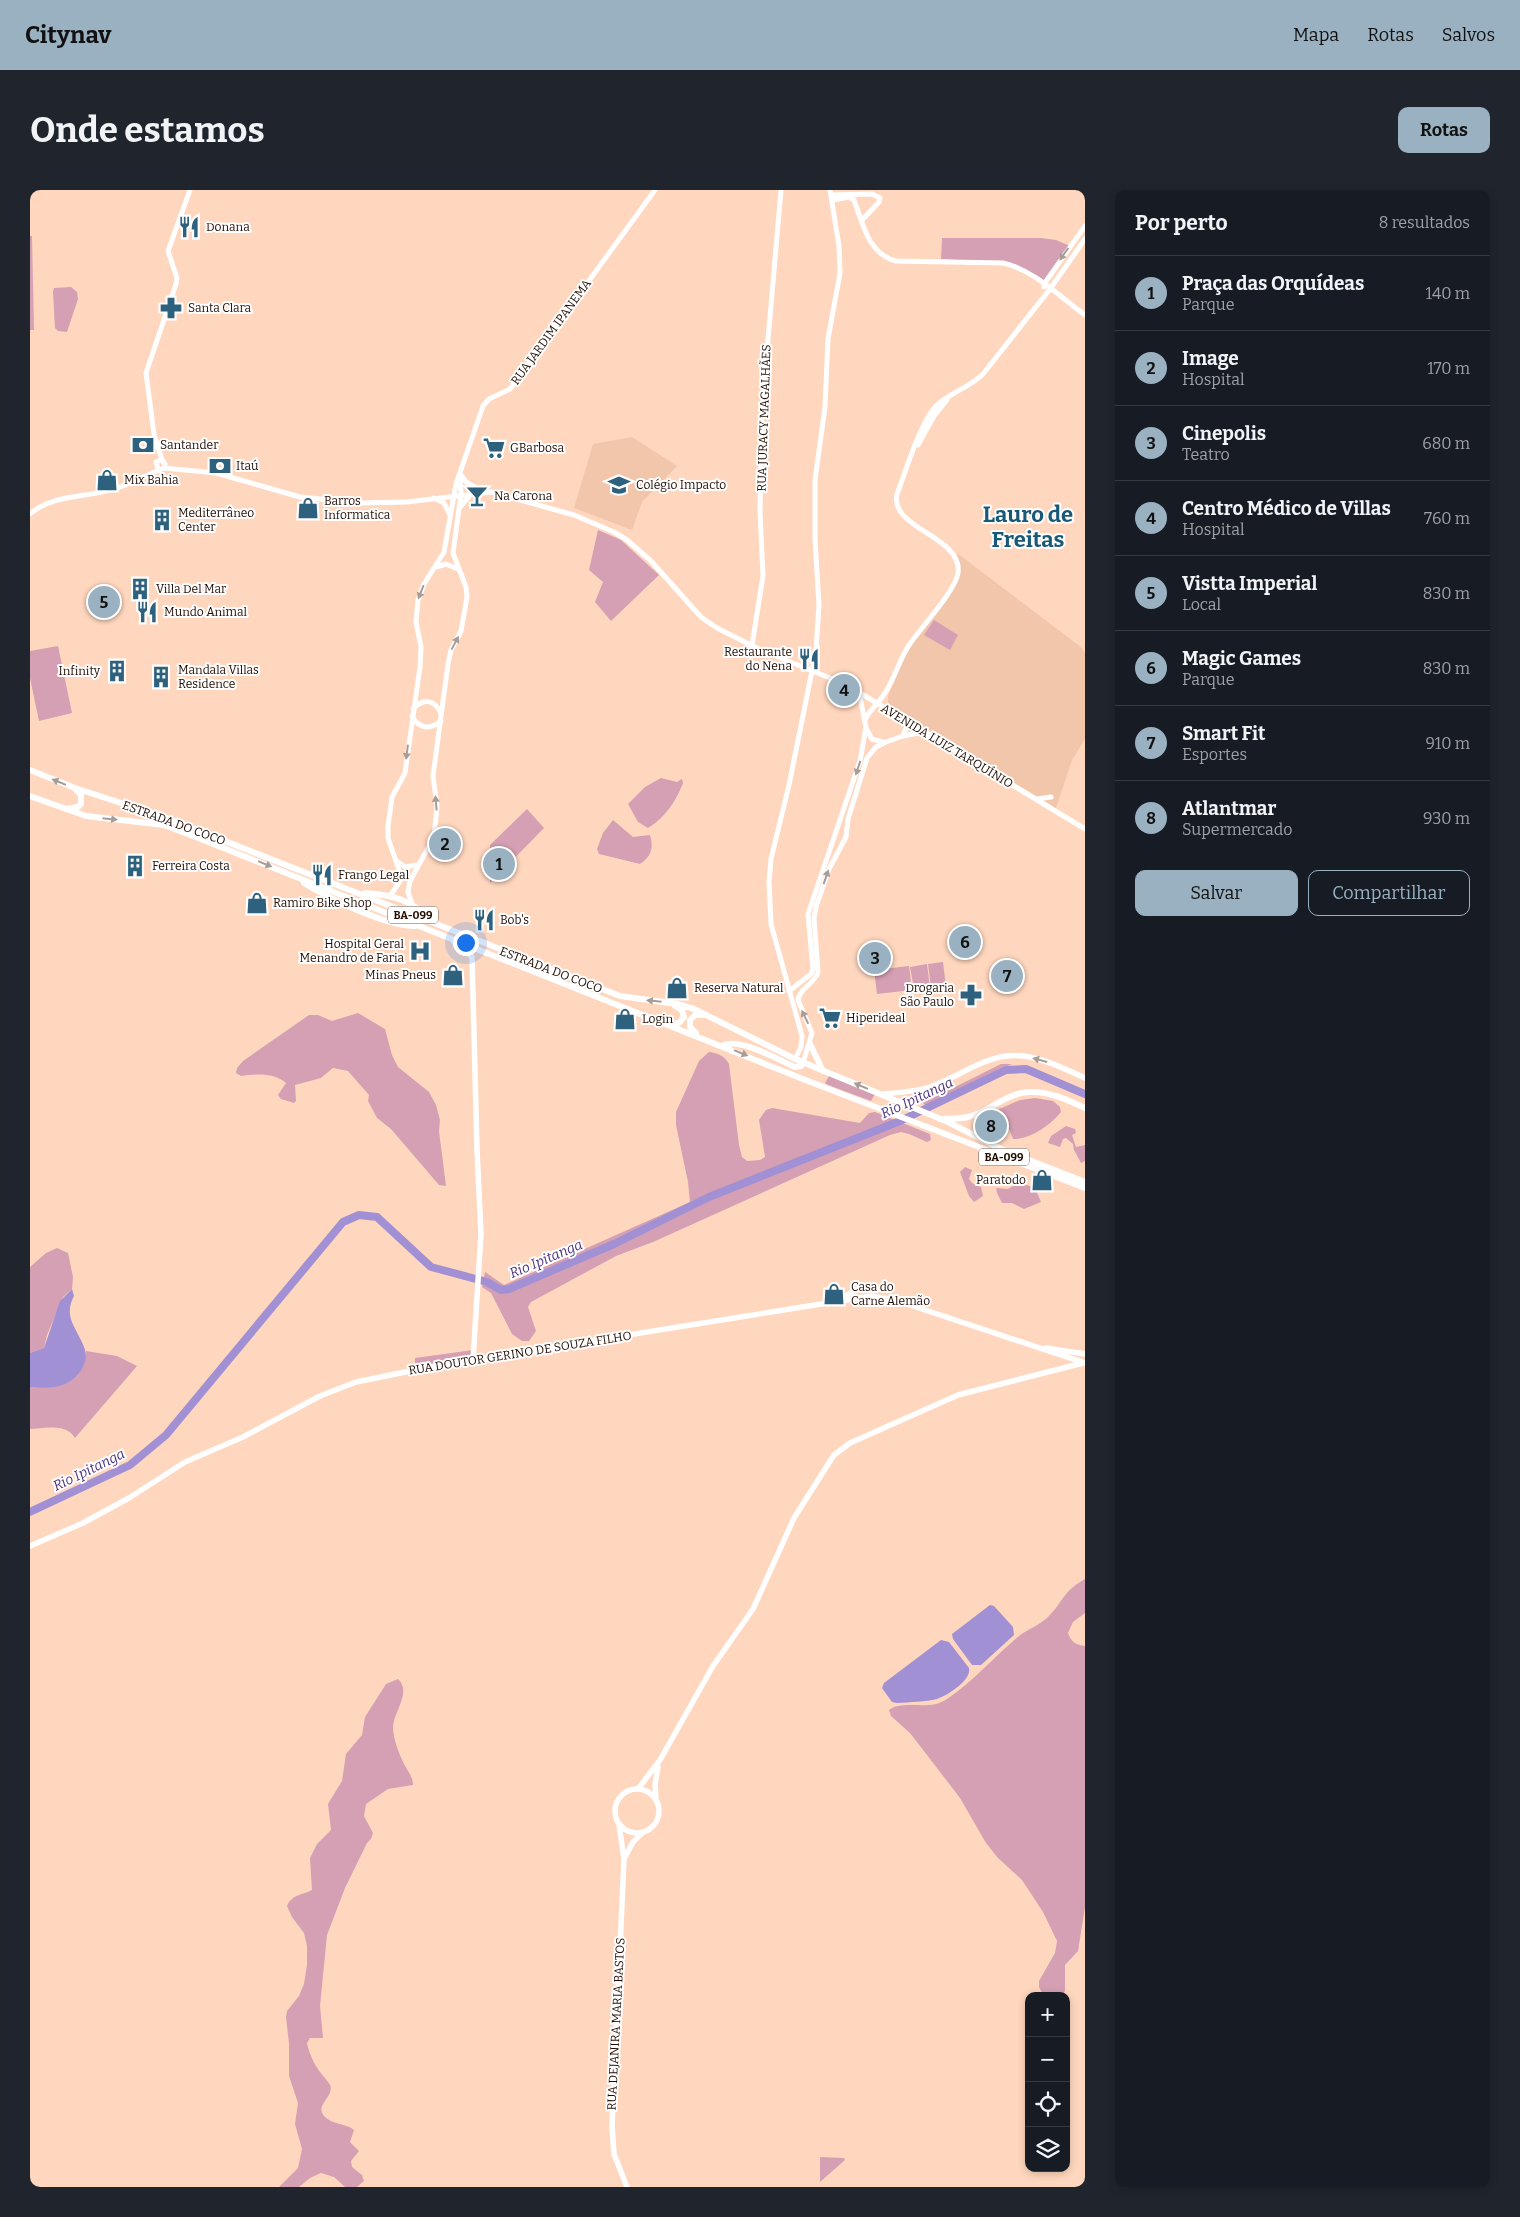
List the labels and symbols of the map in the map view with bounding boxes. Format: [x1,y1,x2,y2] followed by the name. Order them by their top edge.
[176,214,202,240] restaurant icon: Donana
[206,220,250,234] place label: Donana
[1059,248,1069,261] one-way arrow
[508,276,594,387] street label: RUA JARDIM IPANEMA
[158,295,184,321] pharmacy icon: Santa Clara
[188,301,251,315] place label: Santa Clara
[753,344,774,492] street label: RUA JURACY MAGALHÃES
[130,432,156,458] bank icon: Santander
[481,435,507,461] supermarket icon: GBarbosa
[160,438,219,452] place label: Santander
[510,441,565,455] place label: GBarbosa
[207,453,233,479] bank icon: Itaú
[236,459,259,473] place label: Itaú
[94,467,120,493] shop icon: Mix Bahia
[606,472,632,498] school or university icon: Colégio Impacto
[124,473,179,487] place label: Mix Bahia
[636,478,726,492] place label: Colégio Impacto
[464,483,490,509] bar icon: Na Carona
[494,489,553,503] place label: Na Carona
[324,494,391,522] place label: Barros Informatica
[295,495,321,521] shop icon: Barros Informatica
[983,501,1073,553] district label: Lauro de Freitas
[178,506,254,534] place label: Mediterrâneo Center
[149,507,175,533] building icon: Mediterrâneo Center
[127,576,153,602] building icon: Villa Del Mar
[156,582,227,596] place label: Villa Del Mar
[88,583,120,621] pin: 5
[417,585,425,600] one-way arrow
[134,599,160,625] restaurant icon: Mundo Animal
[164,605,248,619] place label: Mundo Animal
[451,636,459,651] one-way arrow
[724,645,792,673] place label: Restaurante do Nena
[796,646,822,672] restaurant icon: Restaurante do Nena
[104,658,130,684] building icon: Infinity
[178,663,259,691] place label: Mandala Villas Residence
[59,664,101,678] place label: Infinity
[148,664,174,690] building icon: Mandala Villas Residence
[828,671,860,709] pin: 4
[879,700,1016,791] street label: AVENIDA LUIZ TARQUÍNIO
[403,744,411,760] one-way arrow
[853,760,861,775] one-way arrow
[51,778,66,786] one-way arrow
[432,795,440,811] one-way arrow
[120,798,228,848] street label: ESTRADA DO COCO
[102,815,118,823] one-way arrow
[429,825,461,863] pin: 2
[483,845,515,883] pin: 1
[122,853,148,879] building icon: Ferreira Costa
[152,859,230,873] place label: Ferreira Costa
[258,860,273,868] one-way arrow
[309,862,335,888] restaurant icon: Frango Legal
[338,868,410,882] place label: Frango Legal
[822,869,830,884] one-way arrow
[244,890,270,916] shop icon: Ramiro Bike Shop
[273,896,372,910] place label: Ramiro Bike Shop
[388,906,438,924] road number: BA-099
[471,907,497,933] restaurant icon: Bob's
[500,913,529,927] place label: Bob's
[949,923,981,961] pin: 6
[453,930,479,956] your location
[300,937,405,965] place label: Hospital Geral Menandro de Faria
[407,938,433,964] hospital icon: Hospital Geral Menandro de Faria
[859,939,891,977] pin: 3
[498,944,604,996] street label: ESTRADA DO COCO
[991,957,1023,995] pin: 7
[440,962,466,988] shop icon: Minas Pneus
[365,968,436,982] place label: Minas Pneus
[664,975,690,1001] shop icon: Reserva Natural
[694,981,784,995] place label: Reserva Natural
[900,981,954,1009] place label: Drogaria São Paulo
[958,982,984,1008] pharmacy icon: Drogaria São Paulo
[645,997,661,1005] one-way arrow
[817,1005,843,1031] supermarket icon: Hiperideal
[612,1006,638,1032] shop icon: Login
[800,1010,808,1024] one-way arrow
[846,1011,906,1025] place label: Hiperideal
[642,1012,674,1026] place label: Login
[734,1050,748,1058] one-way arrow
[1032,1056,1047,1064] one-way arrow
[878,1074,956,1122] water label: Rio Ipitanga
[853,1082,868,1090] one-way arrow
[975,1107,1007,1145] pin: 8
[979,1149,1029,1166] road number: BA-099
[1029,1167,1055,1193] shop icon: Paratodo
[976,1173,1026,1187] place label: Paratodo
[507,1236,585,1282] water label: Rio Ipitanga
[851,1280,930,1308] place label: Casa do Carne Alemão
[821,1281,847,1307] shop icon: Casa do Carne Alemão
[407,1328,633,1378] street label: RUA DOUTOR GERINO DE SOUZA FILHO
[50,1445,128,1495] water label: Rio Ipitanga
[604,1937,628,2111] street label: RUA DEJANIRA MARIA BASTOS

